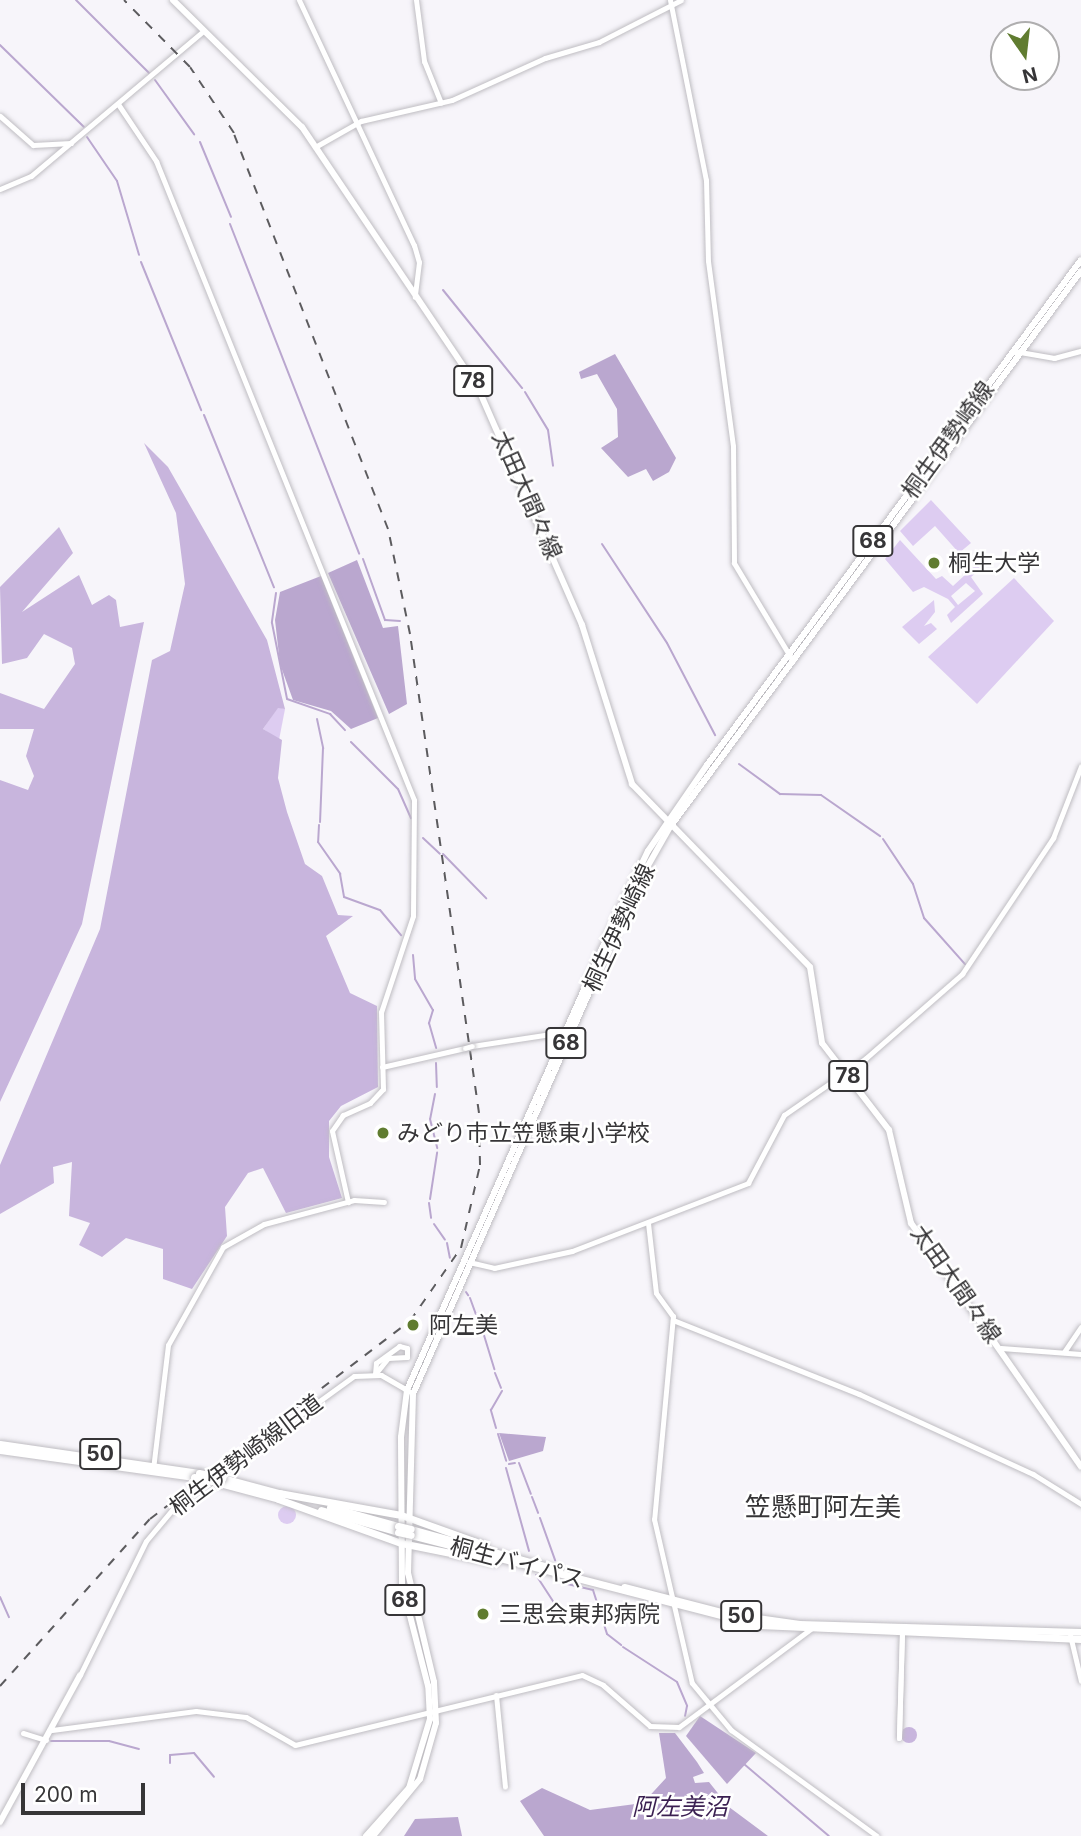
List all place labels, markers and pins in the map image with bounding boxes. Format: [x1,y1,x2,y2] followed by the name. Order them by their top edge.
[948,549,1040,577] place label: 桐生大学
[926,555,942,571] marker: 桐生大学
[397,1119,650,1147] place label: みどり市立笠懸東小学校
[375,1125,391,1141] marker: みどり市立笠懸東小学校
[429,1311,498,1339] place label: 阿左美
[403,1315,423,1335] marker: 阿左美
[499,1600,660,1628] place label: 三思会東邦病院
[473,1604,493,1624] marker: 三思会東邦病院

